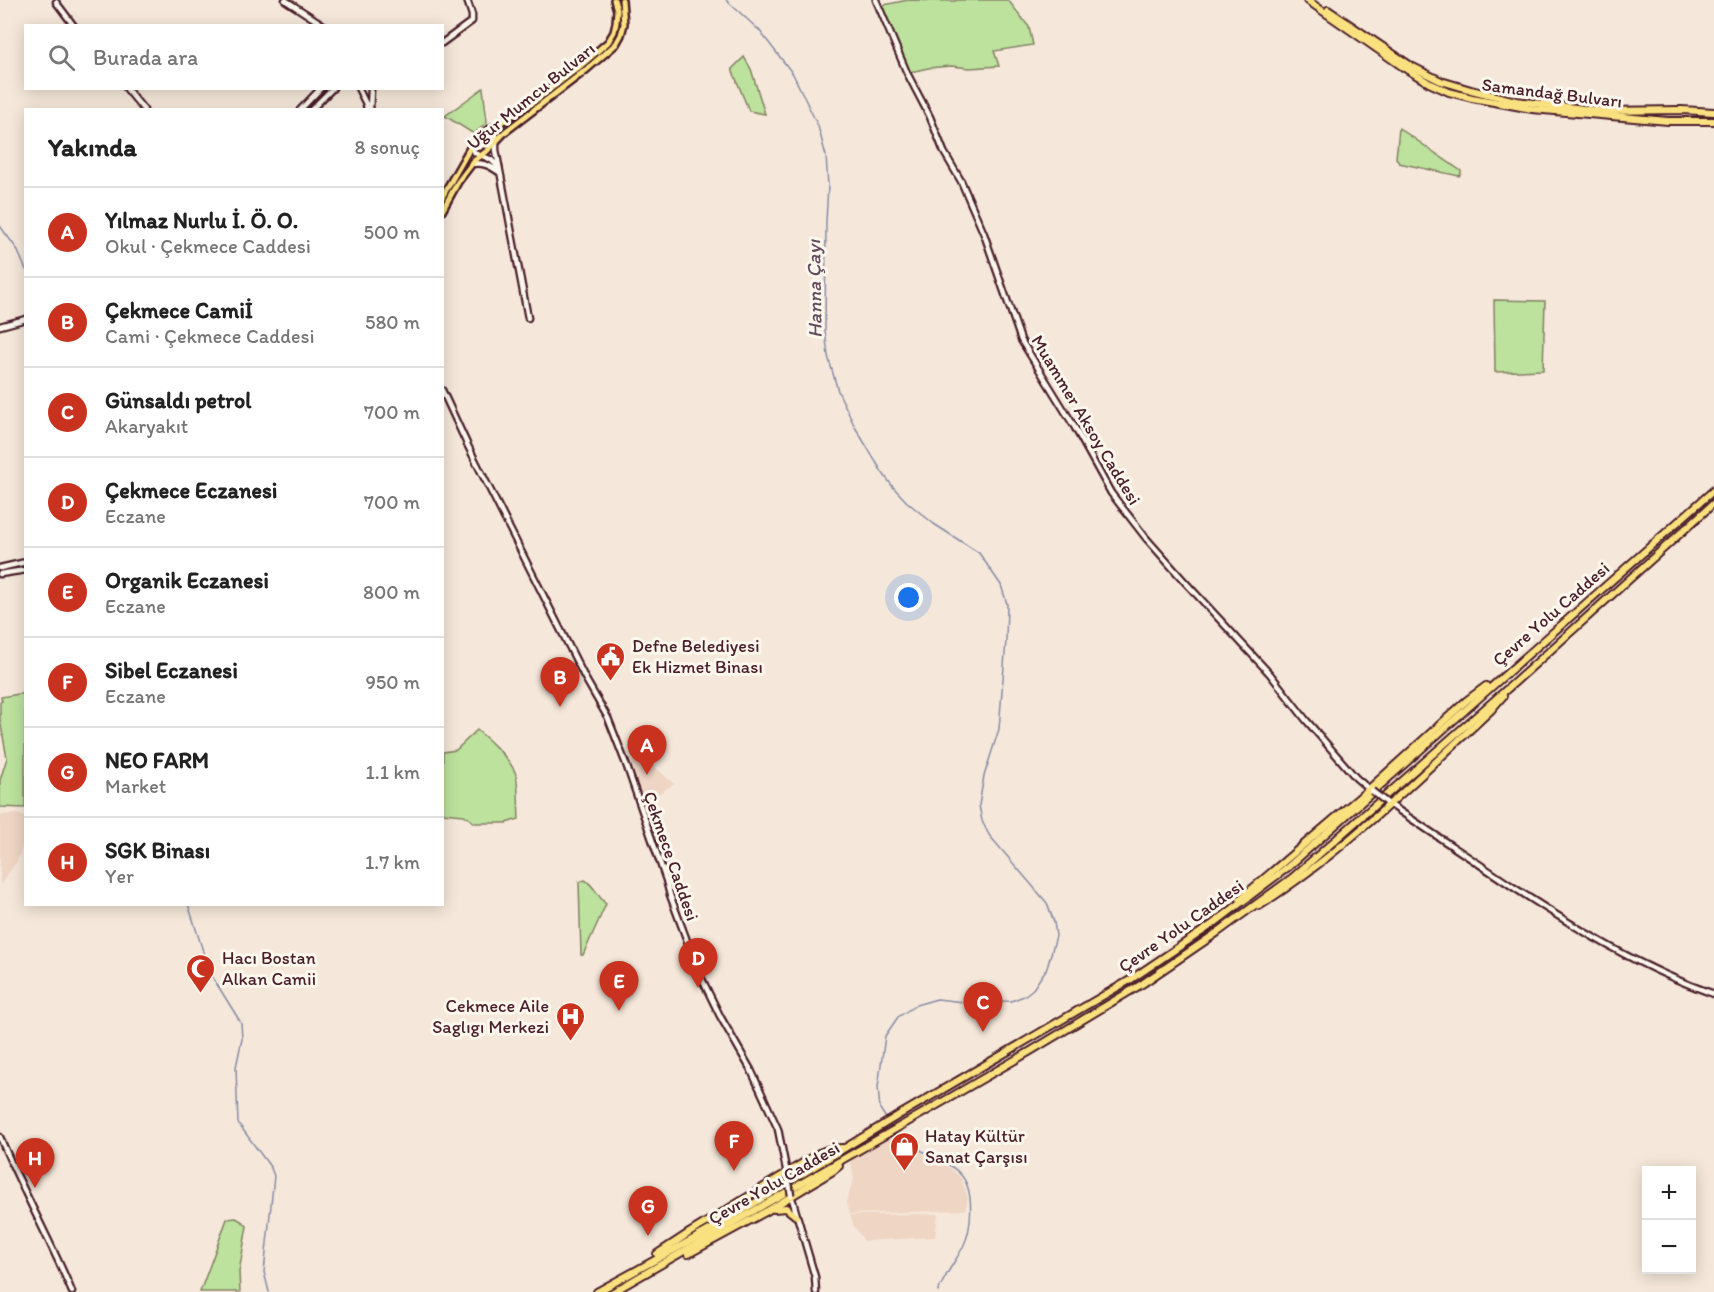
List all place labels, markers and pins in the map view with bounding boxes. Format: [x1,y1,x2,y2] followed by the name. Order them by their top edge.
[632,635,763,678] place label: Defne Belediyesi Ek Hizmet Binası
[595,640,627,682] public building icon: Defne Belediyesi Ek Hizmet Binası
[540,658,580,707] pin: B
[628,726,666,775] pin: A
[678,938,718,988] pin: D
[222,947,316,990] place label: Hacı Bostan Alkan Camii
[185,952,217,994] mosque icon: Hacı Bostan Alkan Camii
[600,962,638,1011] pin: E
[964,982,1002,1032] pin: C
[432,995,549,1038] place label: Cekmece Aile Saglıgı Merkezi
[554,1000,586,1042] hospital icon: Cekmece Aile Saglıgı Merkezi
[714,1122,754,1171] pin: F
[925,1125,1028,1168] place label: Hatay Kültür Sanat Çarşısı
[888,1130,920,1172] shop icon: Hatay Kültür Sanat Çarşısı
[15,1138,54,1188] pin: H
[628,1186,668,1236] pin: G

